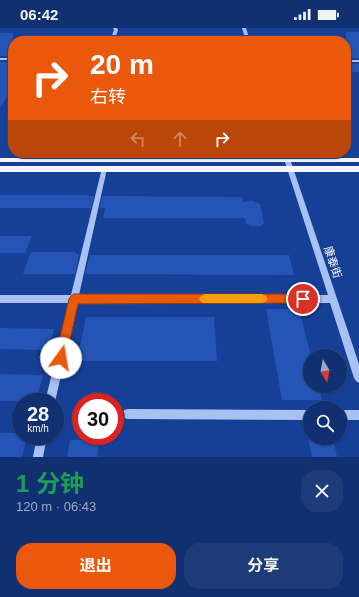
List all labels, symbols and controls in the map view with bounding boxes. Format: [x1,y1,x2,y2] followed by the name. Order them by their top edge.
[20,6,58,23] text: 06:42
[90,49,154,80] text: 20 m
[24,52,76,104] icon: right
[90,87,126,107] text: 右转
[127,128,149,150] icon: left
[169,128,191,150] icon: ahead
[211,128,233,150] icon: right
[322,244,344,280] street label: 康泰街
[286,282,320,316] pin
[292,288,314,310] icon: arrive
[40,337,82,379] position arrow
[303,349,347,393] north arrow
[303,349,347,445] map controls
[72,393,124,445] speed limit sign: 30
[303,401,347,445] button: search
[27,403,49,425] text: 28
[27,423,49,434] text: km/h
[16,470,84,497] text: 1 分钟
[301,470,343,512] button: close
[16,499,96,514] text: 120 m · 06:43
[16,543,176,589] button: 退出
[184,543,343,589] button: 分享

